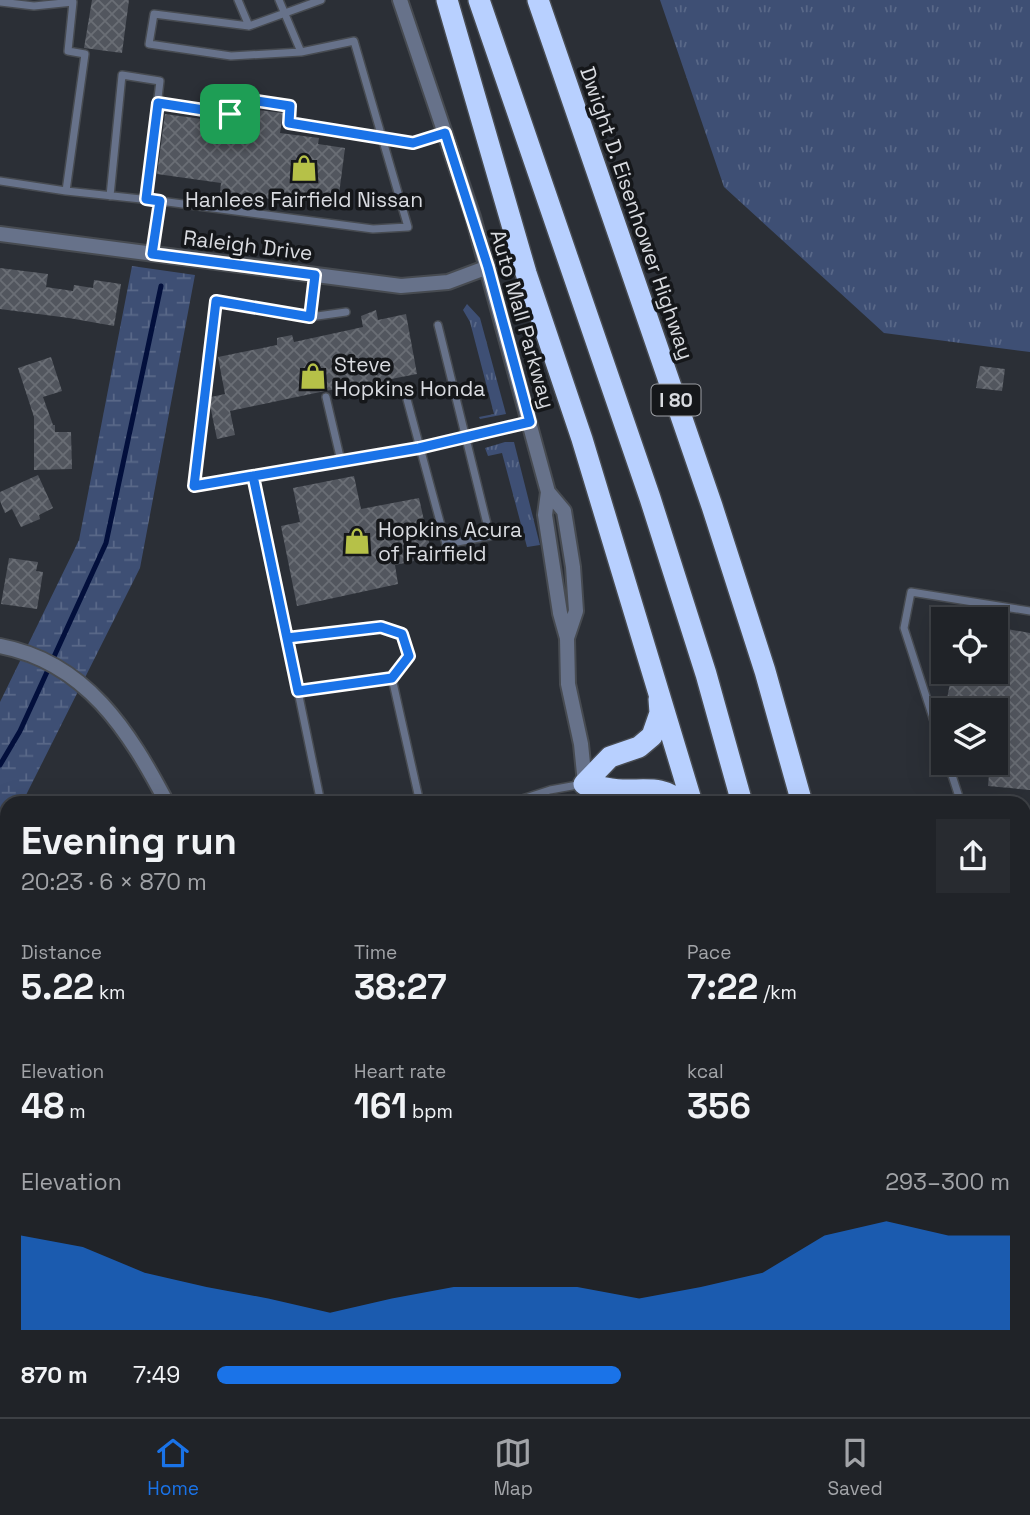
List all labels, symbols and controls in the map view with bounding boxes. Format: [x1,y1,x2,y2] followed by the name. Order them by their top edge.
[574,63,700,363] street label: Dwight D. Eisenhower Highway
[200,84,260,144] pin
[211,95,249,133] icon: arrive
[289,153,319,183] shop icon: Hanlees Fairfield Nissan
[185,186,423,213] place label: Hanlees Fairfield Nissan
[182,224,314,266] street label: Raleigh Drive
[485,227,561,411] street label: Auto Mall Parkway
[334,351,485,402] place label: Steve Hopkins Honda
[298,361,328,391] shop icon: Steve Hopkins Honda
[652,384,700,416] road number: I 80
[378,516,522,567] place label: Hopkins Acura of Fairfield
[342,526,372,556] shop icon: Hopkins Acura of Fairfield
[931,607,1008,775] map controls
[931,607,1008,684] button: locate
[931,698,1008,775] button: layers
[21,817,237,865] text: Evening run
[936,819,1010,893] button: share
[21,867,207,897] text: 20:23 · 6 × 870 m
[21,940,102,965] text: Distance
[354,940,397,965] text: Time
[687,940,731,965] text: Pace
[21,965,94,1009] text: 5.22
[354,965,447,1009] text: 38:27
[687,965,758,1009] text: 7:22
[94,980,125,1005] text: km
[758,980,797,1005] text: /km
[21,1059,104,1084] text: Elevation
[354,1059,446,1084] text: Heart rate
[687,1059,724,1084] text: kcal
[21,1084,64,1128] text: 48
[354,1084,407,1128] text: 161
[687,1084,751,1128] text: 356
[64,1099,86,1124] text: m
[407,1099,453,1124] text: bpm
[21,1167,122,1197] text: Elevation
[885,1167,1010,1197] text: 293–300 m
[21,1360,88,1390] text: 870 m
[133,1360,180,1390] text: 7:49
[147,1434,199,1501] tab: Home
[493,1434,533,1501] tab: Map
[827,1434,883,1501] tab: Saved

